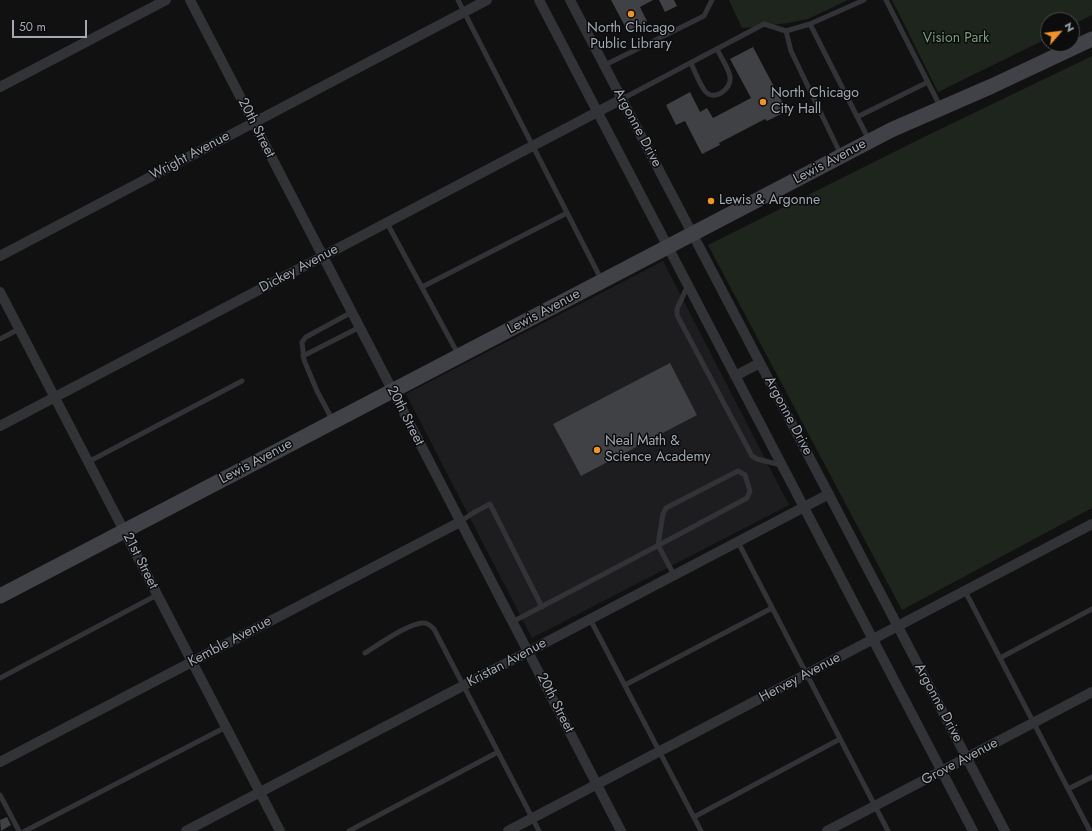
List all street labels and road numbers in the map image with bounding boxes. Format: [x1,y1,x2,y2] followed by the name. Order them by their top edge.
[609,86,665,170] street label: Argonne Drive
[234,95,278,161] street label: 20th Street
[147,128,233,184] street label: Wright Avenue
[791,136,869,188] street label: Lewis Avenue
[257,241,341,297] street label: Dickey Avenue
[505,286,583,338] street label: Lewis Avenue
[760,374,816,458] street label: Argonne Drive
[383,383,427,449] street label: 20th Street
[217,436,295,488] street label: Lewis Avenue
[119,530,161,592] street label: 21st Street
[186,613,274,671] street label: Kemble Avenue
[465,635,549,691] street label: Kristan Avenue
[757,650,843,706] street label: Hervey Avenue
[910,661,966,745] street label: Argonne Drive
[533,670,577,736] street label: 20th Street
[919,735,1001,789] street label: Grove Avenue

